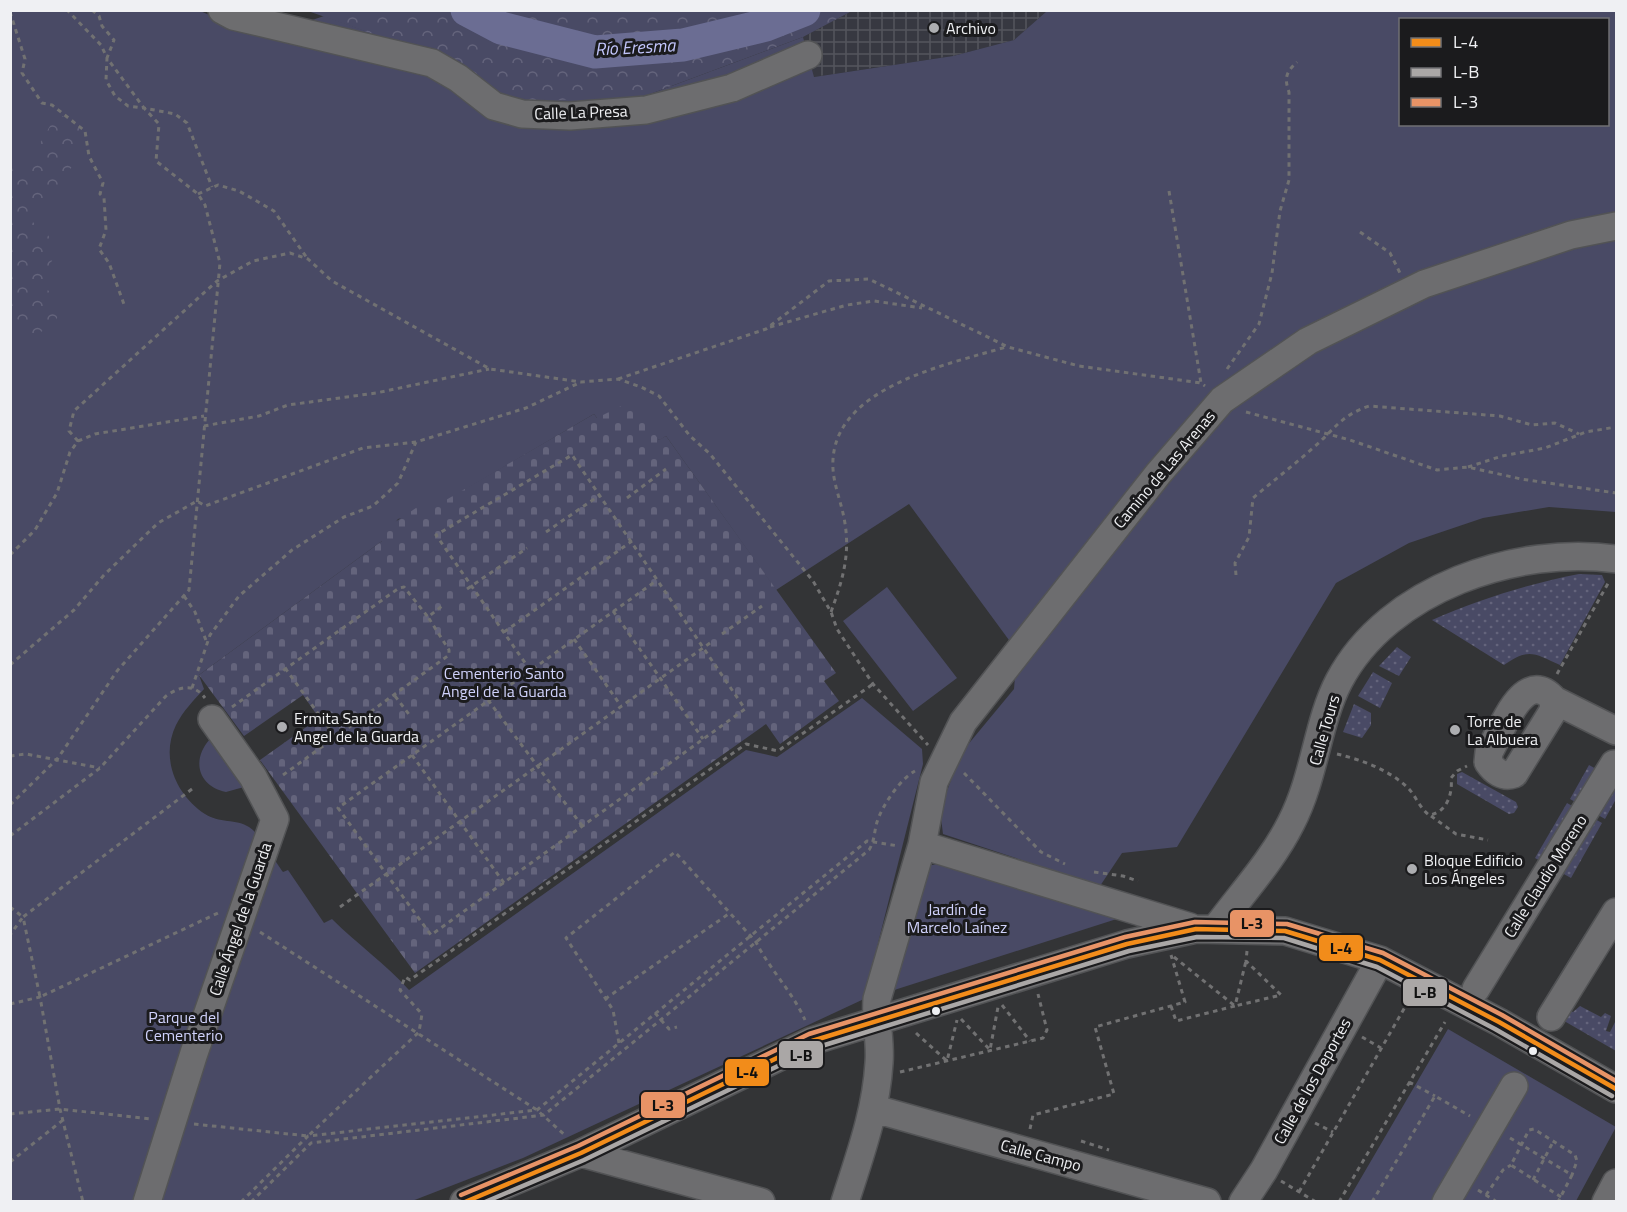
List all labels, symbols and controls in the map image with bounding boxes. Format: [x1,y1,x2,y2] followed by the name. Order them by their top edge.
[946,16,996,40] place label: Archivo
[1399,18,1609,126] legend
[927,21,941,35] marker: Archivo
[1453,28,1478,55] text: L-4
[594,31,677,63] water label: Río Eresma
[1453,58,1479,85] text: L-B
[1453,88,1478,115] text: L-3
[534,98,628,126] street label: Calle La Presa
[1107,405,1221,533] street label: Camino de Las Arenas
[441,661,567,703] park label: Cementerio Santo Angel de la Guarda
[1302,692,1346,768] street label: Calle Tours
[294,706,419,748] place label: Ermita Santo Angel de la Guarda
[1467,709,1538,751] place label: Torre de La Albuera
[275,720,289,734] marker: Ermita Santo Angel de la Guarda
[1448,723,1462,737] marker: Torre de La Albuera
[1497,810,1593,942] street label: Calle Claudio Moreno
[202,839,278,999] street label: Calle Ángel de la Guarda
[1424,848,1523,890] place label: Bloque Edificio Los Ángeles
[1405,862,1419,876] marker: Bloque Edificio Los Ángeles
[907,897,1007,939] park label: Jardín de Marcelo Laínez
[1229,909,1275,938] line badge: L-3
[1241,911,1263,935] text: L-3
[1318,934,1364,962] line badge: L-4
[1330,936,1352,960] text: L-4
[1402,978,1448,1007] line badge: L-B
[1413,980,1437,1004] text: L-B
[145,1005,223,1047] park label: Parque del Cementerio
[930,1005,942,1017] unlabelled marker
[1267,1014,1357,1148] street label: Calle de los Deportes
[778,1040,824,1069] line badge: L-B
[789,1043,813,1067] text: L-B
[1527,1045,1539,1057] unlabelled marker
[724,1058,770,1087] line badge: L-4
[736,1060,758,1084] text: L-4
[640,1091,686,1119] line badge: L-3
[652,1093,674,1117] text: L-3
[998,1133,1084,1177] street label: Calle Campo

